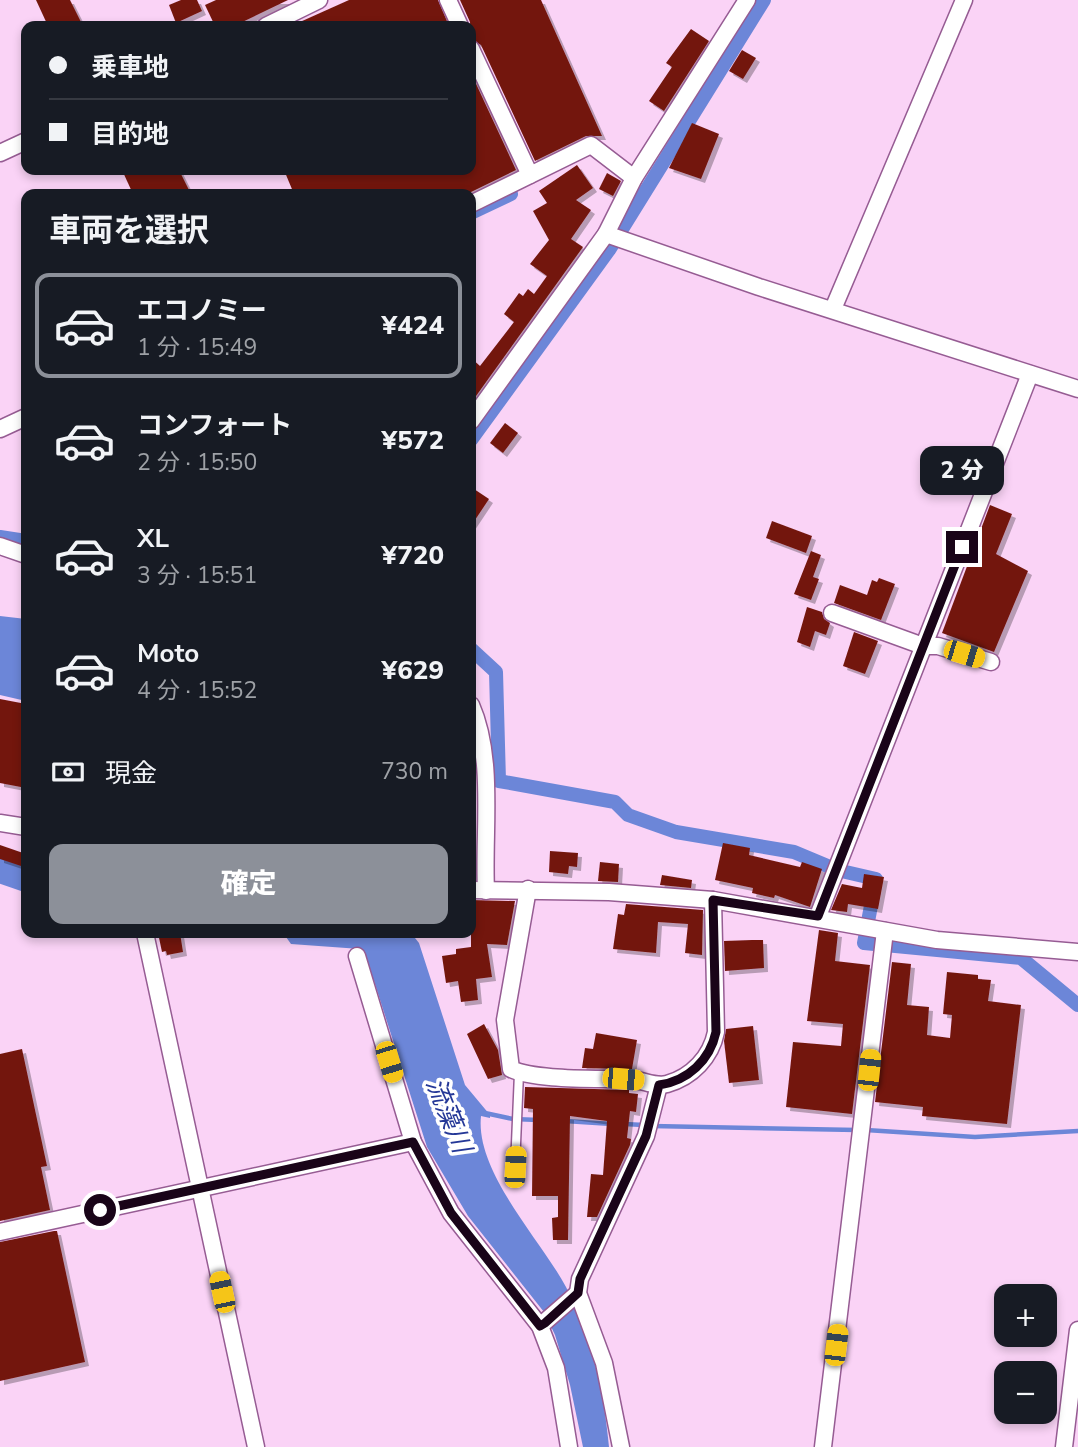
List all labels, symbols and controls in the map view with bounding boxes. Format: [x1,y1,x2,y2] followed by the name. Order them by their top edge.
[91,50,169,85] text: 乗車地
[91,117,169,152] text: 目的地
[49,209,209,252] text: 車両を選択
[137,293,267,328] text: エコノミー
[53,294,116,357] icon: car
[382,308,444,343] text: ¥424
[137,332,257,363] text: 1 分 · 15:49
[137,408,292,443] text: コンフォート
[53,409,116,472] icon: car
[382,423,444,458] text: ¥572
[920,446,1004,494] callout: 2 分
[137,447,257,478] text: 2 分 · 15:50
[940,455,984,486] text: 2 分
[137,521,169,556] text: XL
[53,524,116,587] icon: car
[946,531,978,563] route end
[382,538,444,573] text: ¥720
[137,560,257,591] text: 3 分 · 15:51
[137,636,199,671] text: Moto
[941,638,988,670] car
[53,639,116,702] icon: car
[382,653,444,688] text: ¥629
[137,675,257,706] text: 4 分 · 15:52
[49,753,87,791] icon: cash
[105,756,157,791] text: 現金
[381,756,448,787] text: 730 m
[49,844,448,924] button: 確定
[373,1039,406,1085] car
[857,1048,882,1092] car
[602,1067,645,1091] car
[418,1072,480,1161] water label: 流藻川
[504,1145,527,1189] car
[84,1194,116,1226] route start
[208,1269,237,1315] car
[994,1284,1057,1424] map controls
[994,1284,1057,1347] button: +
[824,1323,849,1367] car
[994,1361,1057,1424] button: −

